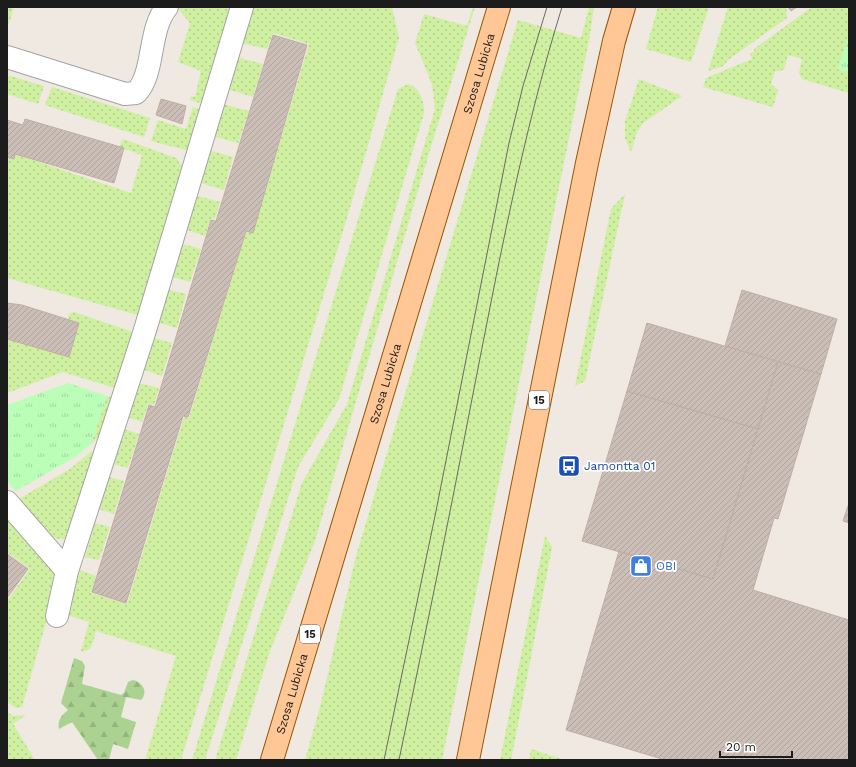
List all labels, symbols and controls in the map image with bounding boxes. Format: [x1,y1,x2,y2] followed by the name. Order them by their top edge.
[460,31,498,116] street label: Szosa Lubicka
[367,342,404,426] street label: Szosa Lubicka
[529,391,549,409] road number: 15
[556,453,582,479] bus stop icon: Jamontta 01
[584,459,655,473] place label: Jamontta 01
[628,553,654,579] shop icon: OBI
[656,559,676,573] place label: OBI
[300,625,320,643] road number: 15
[273,652,311,736] street label: Szosa Lubicka
[720,733,792,759] scale bar
[726,740,756,754] text: 20 m

